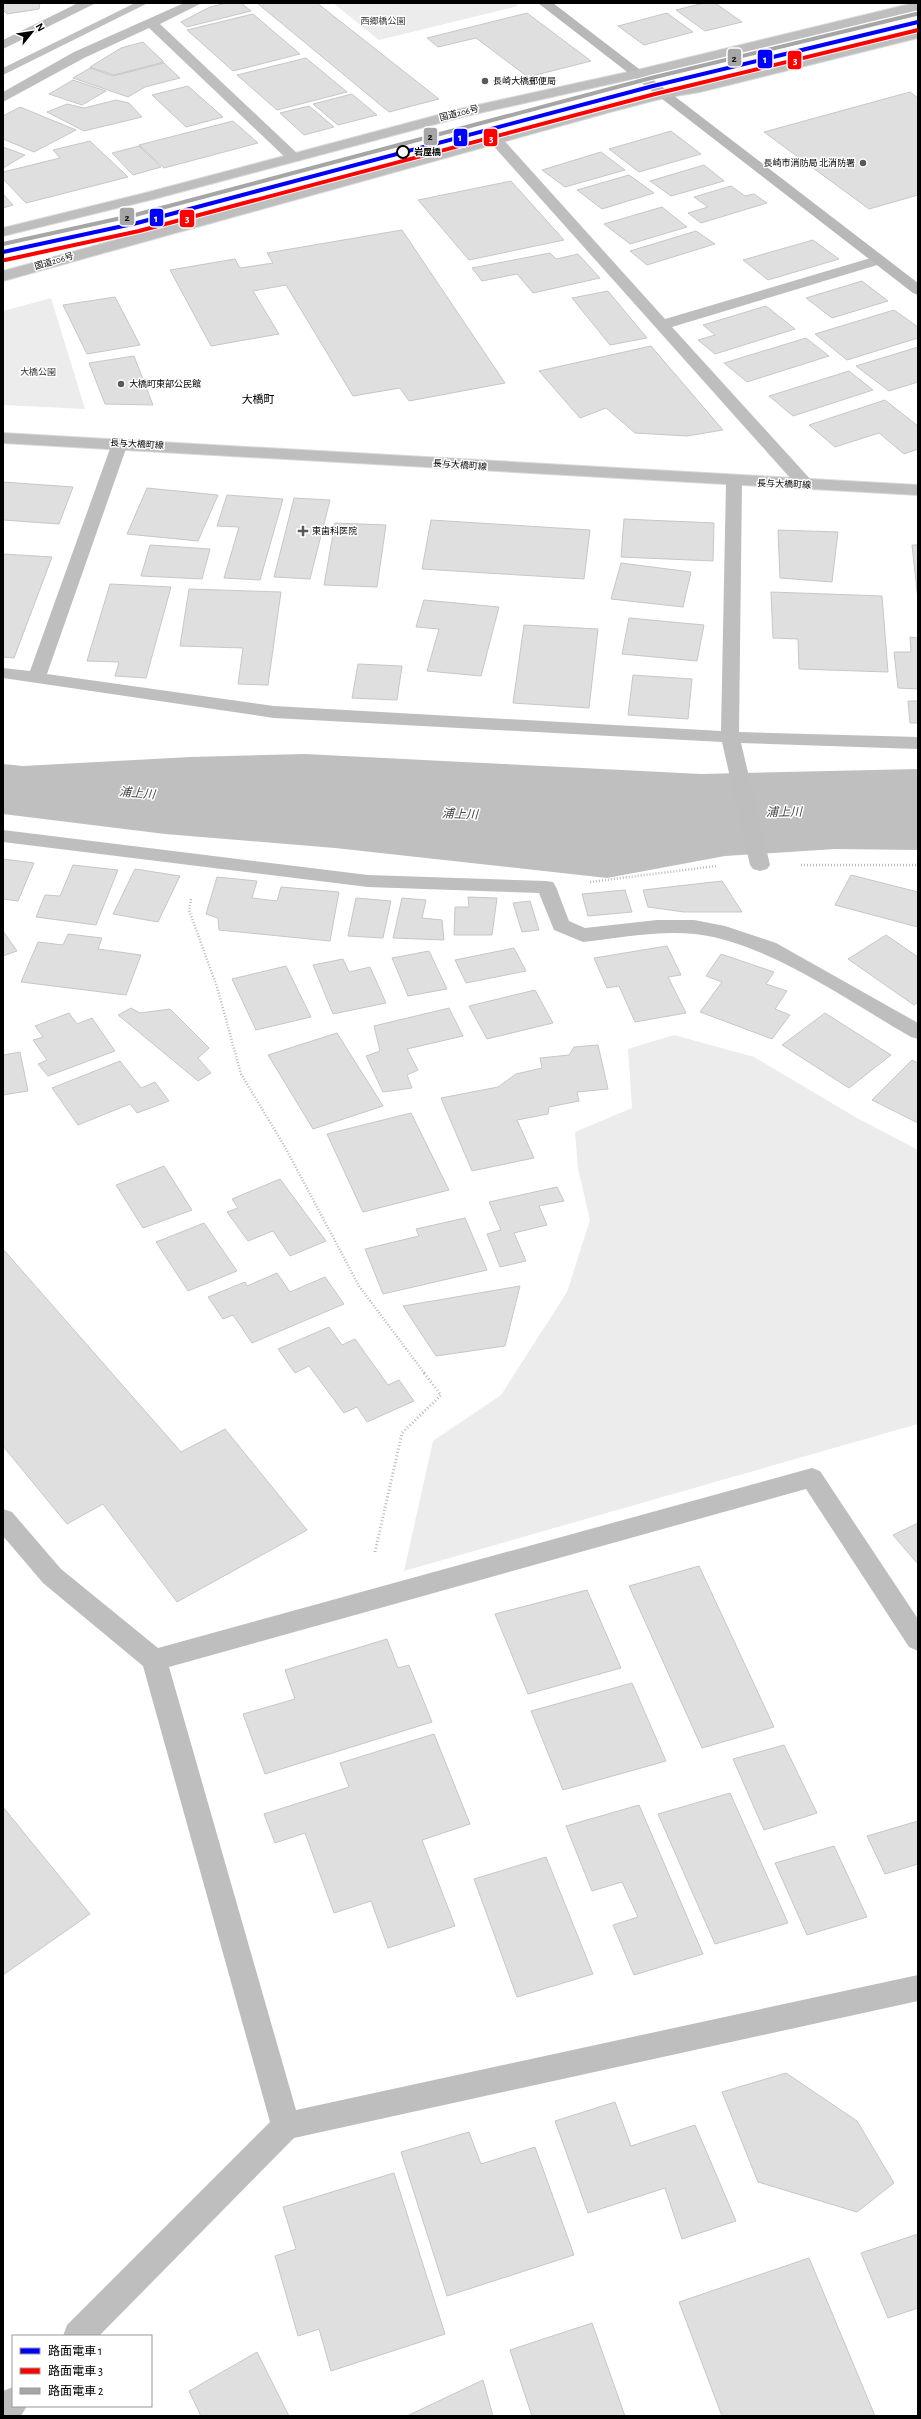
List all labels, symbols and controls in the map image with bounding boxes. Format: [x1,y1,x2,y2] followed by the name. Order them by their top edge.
[12,12,52,52] north arrow
[360,16,406,26] park label: 西郷橋公園
[34,21,47,33] text: N
[727,48,742,67] line badge: 2
[757,49,773,69] line badge: 1
[787,50,802,70] line badge: 3
[731,53,737,64] text: 2
[763,54,767,65] text: 1
[793,55,798,66] text: 3
[480,76,490,86] marker: 長崎大橋郵便局
[493,76,556,86] place label: 長崎大橋郵便局
[438,103,480,123] street label: 国道206号
[423,127,438,146] line badge: 2
[453,128,468,147] line badge: 1
[483,128,498,147] line badge: 3
[427,131,433,142] text: 2
[458,132,462,143] text: 1
[489,133,494,144] text: 3
[396,145,410,159] marker: 岩屋橋
[414,147,441,157] place label: 岩屋橋
[764,158,855,168] place label: 長崎市消防局 北消防署
[858,158,868,168] marker: 長崎市消防局 北消防署
[119,207,135,226] line badge: 2
[149,208,164,227] line badge: 1
[179,209,195,228] line badge: 3
[124,212,130,223] text: 2
[154,213,158,224] text: 1
[185,213,190,224] text: 3
[33,251,75,271] street label: 国道206号
[20,367,56,377] park label: 大橋公園
[116,379,126,389] marker: 大橋町東部公民館
[129,379,201,389] place label: 大橋町東部公民館
[242,393,275,405] district label: 大橋町
[110,438,165,450] street label: 長与大橋町線
[433,458,488,472] street label: 長与大橋町線
[757,478,812,490] street label: 長与大橋町線
[297,525,309,537] marker: 東歯科医院
[312,526,357,536] place label: 東歯科医院
[119,784,158,801] water label: 浦上川
[766,805,804,818] water label: 浦上川
[442,806,480,821] water label: 浦上川
[12,2335,152,2407] legend
[48,2344,102,2357] text: 路面電車 1
[48,2364,103,2377] text: 路面電車 3
[48,2384,104,2397] text: 路面電車 2

